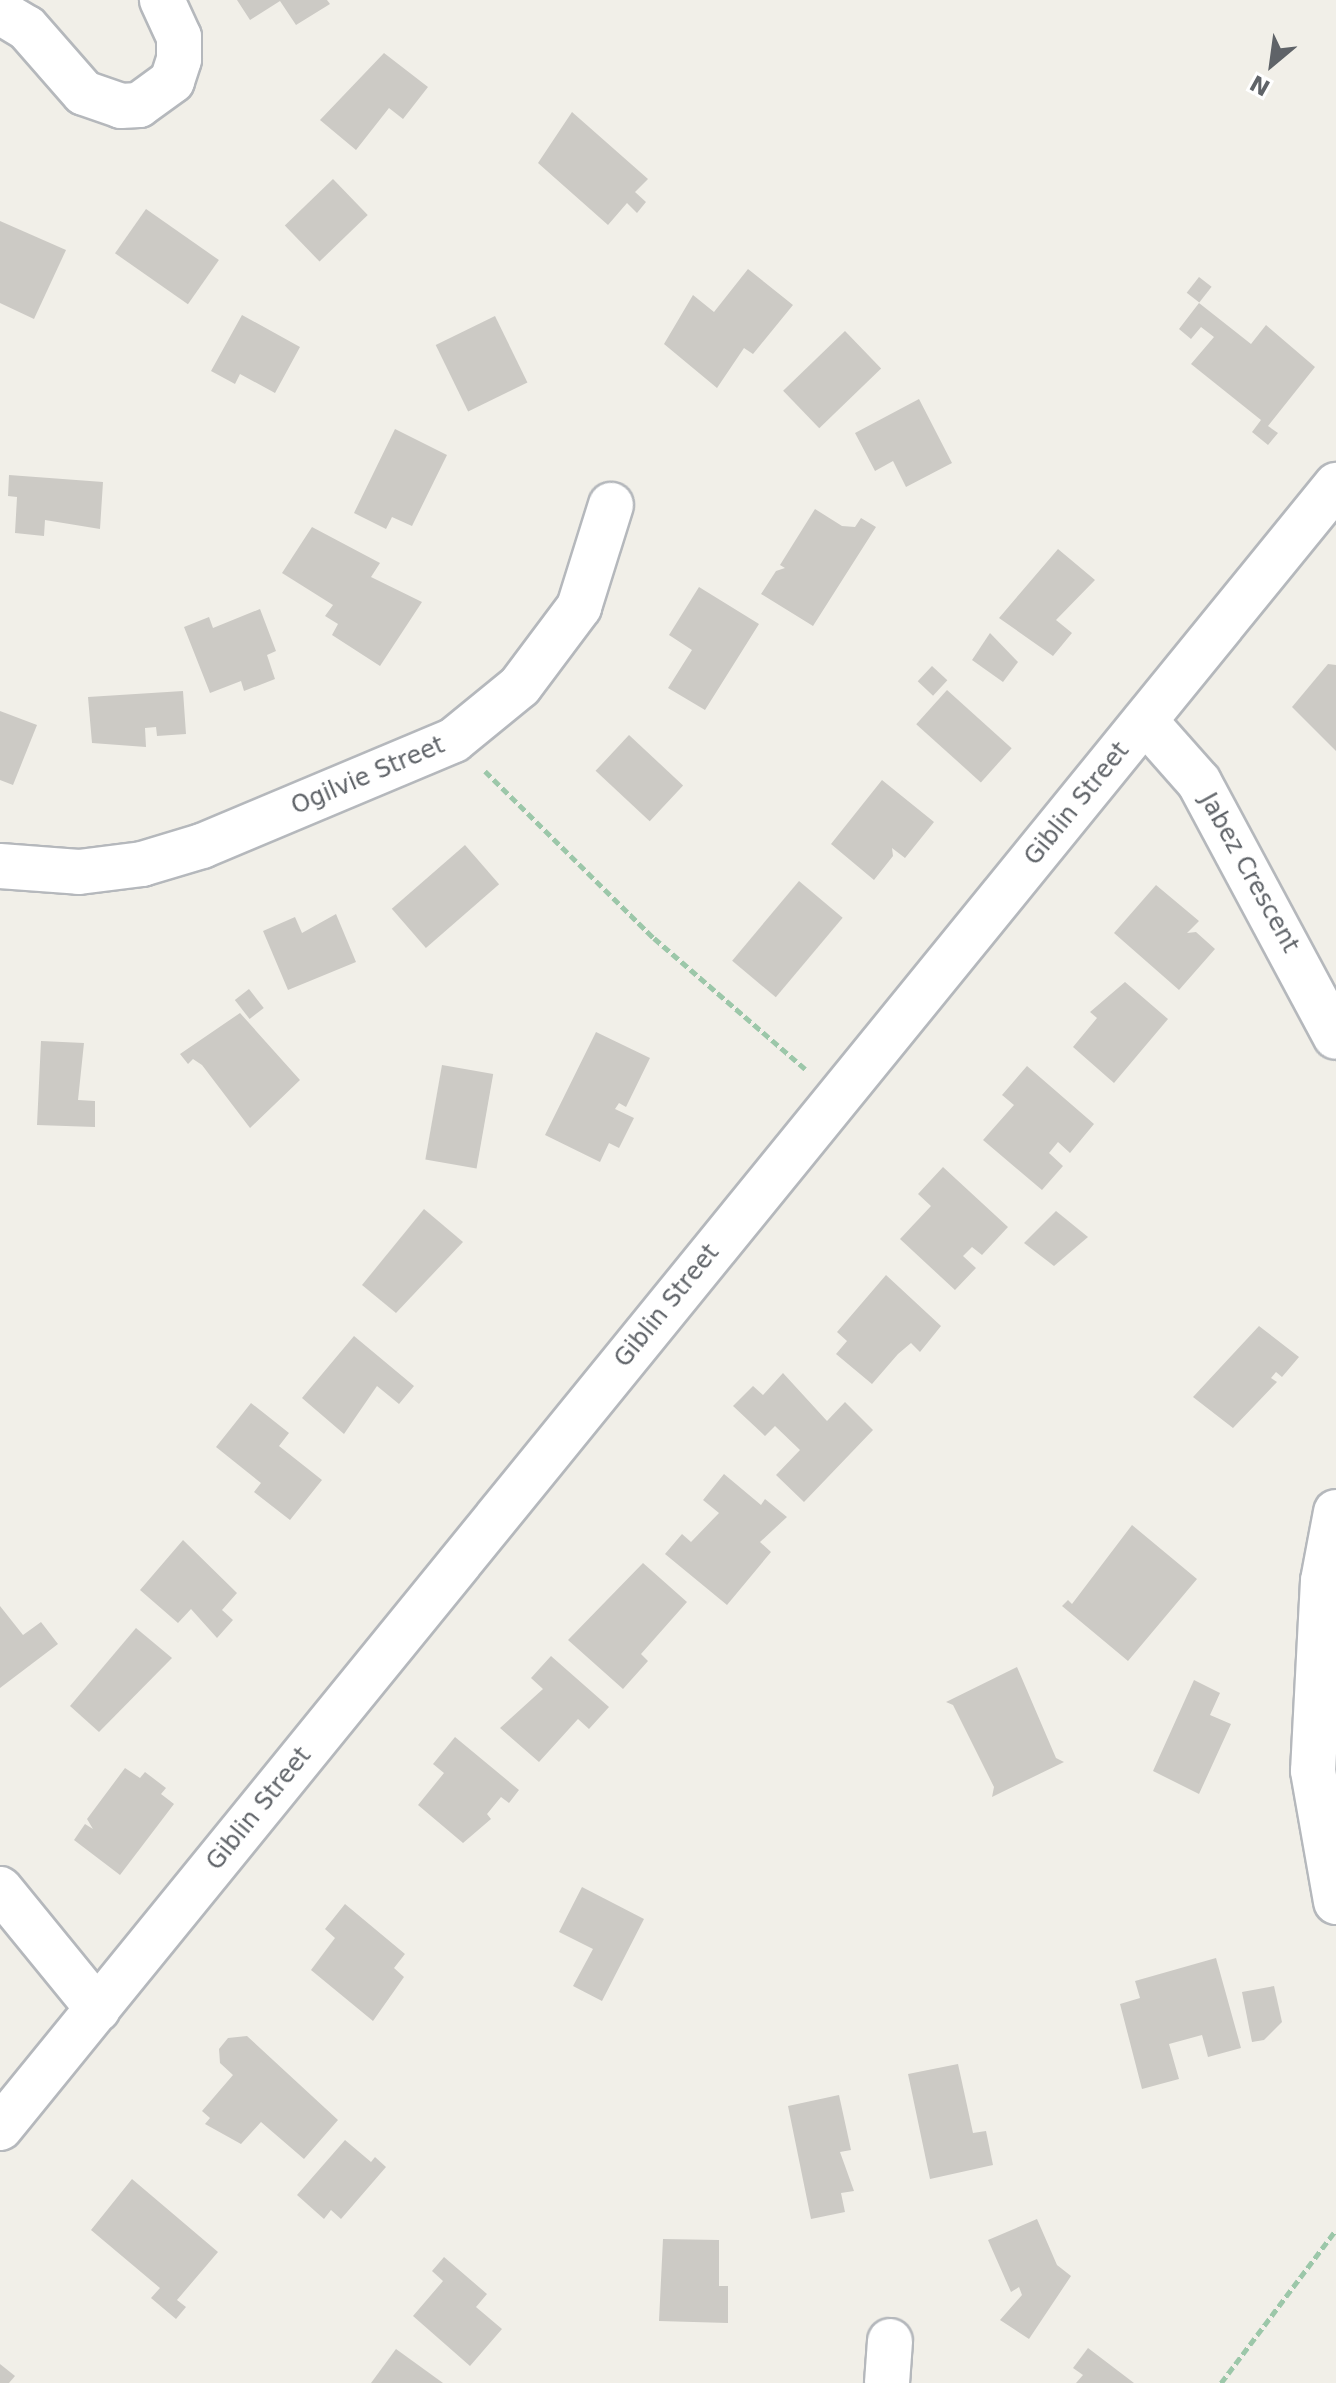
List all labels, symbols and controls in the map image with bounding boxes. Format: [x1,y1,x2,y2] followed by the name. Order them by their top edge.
[1232,24,1312,104] north arrow
[1246,70,1274,101] text: N
[287,731,449,821] street label: Ogilvie Street
[1019,737,1135,871] street label: Giblin Street
[1193,788,1305,958] street label: Jabez Crescent
[609,1239,725,1373] street label: Giblin Street
[201,1742,317,1876] street label: Giblin Street

